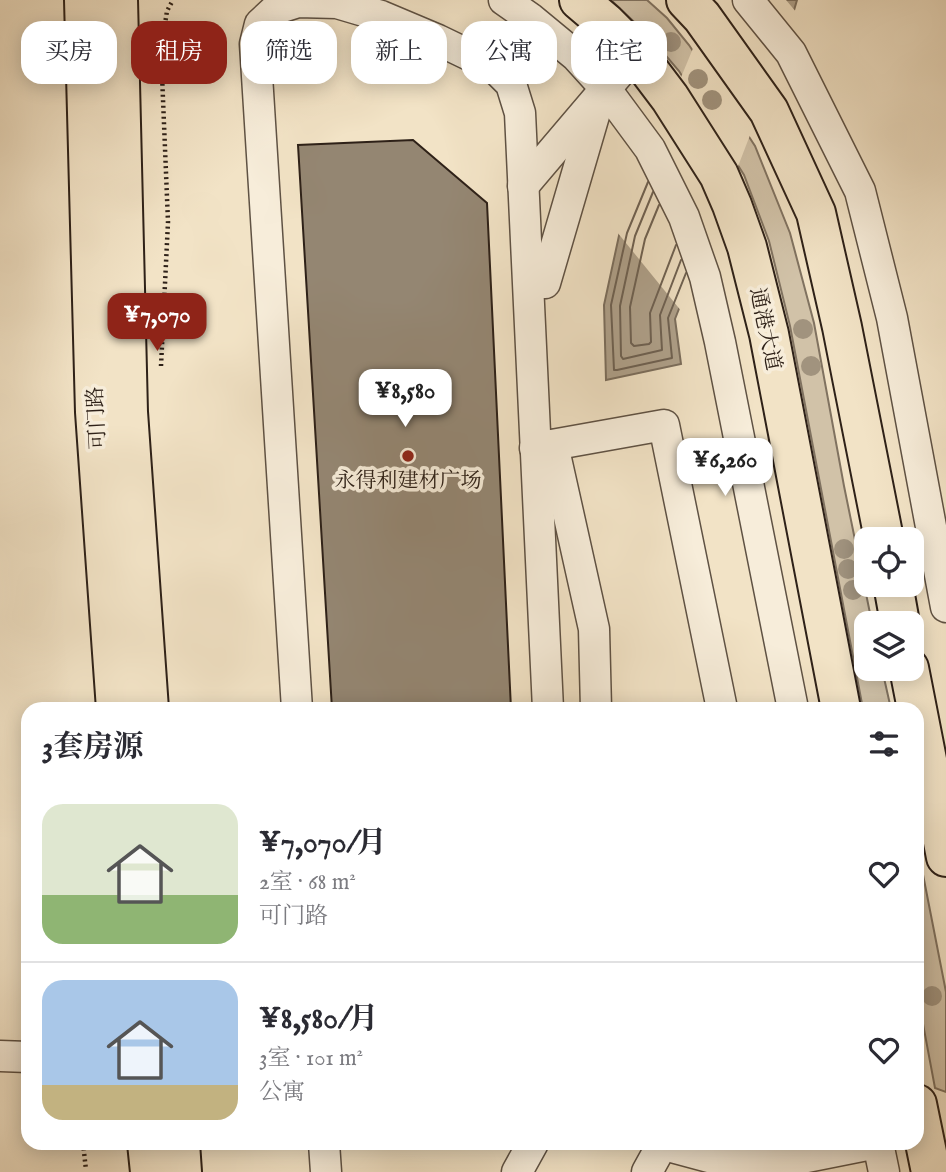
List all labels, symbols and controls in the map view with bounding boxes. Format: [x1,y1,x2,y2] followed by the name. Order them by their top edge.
[21,21,117,84] chip: 买房
[131,21,227,84] chip: 租房
[241,21,337,84] chip: 筛选
[351,21,447,84] chip: 新上
[461,21,557,84] chip: 公寓
[571,21,667,84] chip: 住宅
[743,285,786,373] street label: 通港大道
[100,294,214,353] pin: ¥7,070
[123,301,191,330] text: ¥7,070
[348,370,462,429] pin: ¥8,580
[375,377,435,406] text: ¥8,580
[82,386,113,450] street label: 可门路
[668,438,782,498] pin: ¥6,260
[693,446,757,475] text: ¥6,260
[400,448,416,464] marker: 永得利建材广场
[335,468,482,495] place label: 永得利建材广场
[854,527,924,681] map controls
[854,527,924,597] button: locate
[854,611,924,681] button: layers
[865,725,903,763] icon: filters
[42,729,143,767] text: 3套房源
[259,825,387,863] text: ¥7,070/月
[98,832,182,916] icon: home
[865,855,903,893] icon: heart
[259,868,356,897] text: 2室 · 68 m²
[259,902,328,931] text: 可门路
[259,1001,378,1039] text: ¥8,580/月
[98,1008,182,1092] icon: home
[865,1031,903,1069] icon: heart
[259,1044,363,1073] text: 3室 · 101 m²
[259,1078,305,1107] text: 公寓

